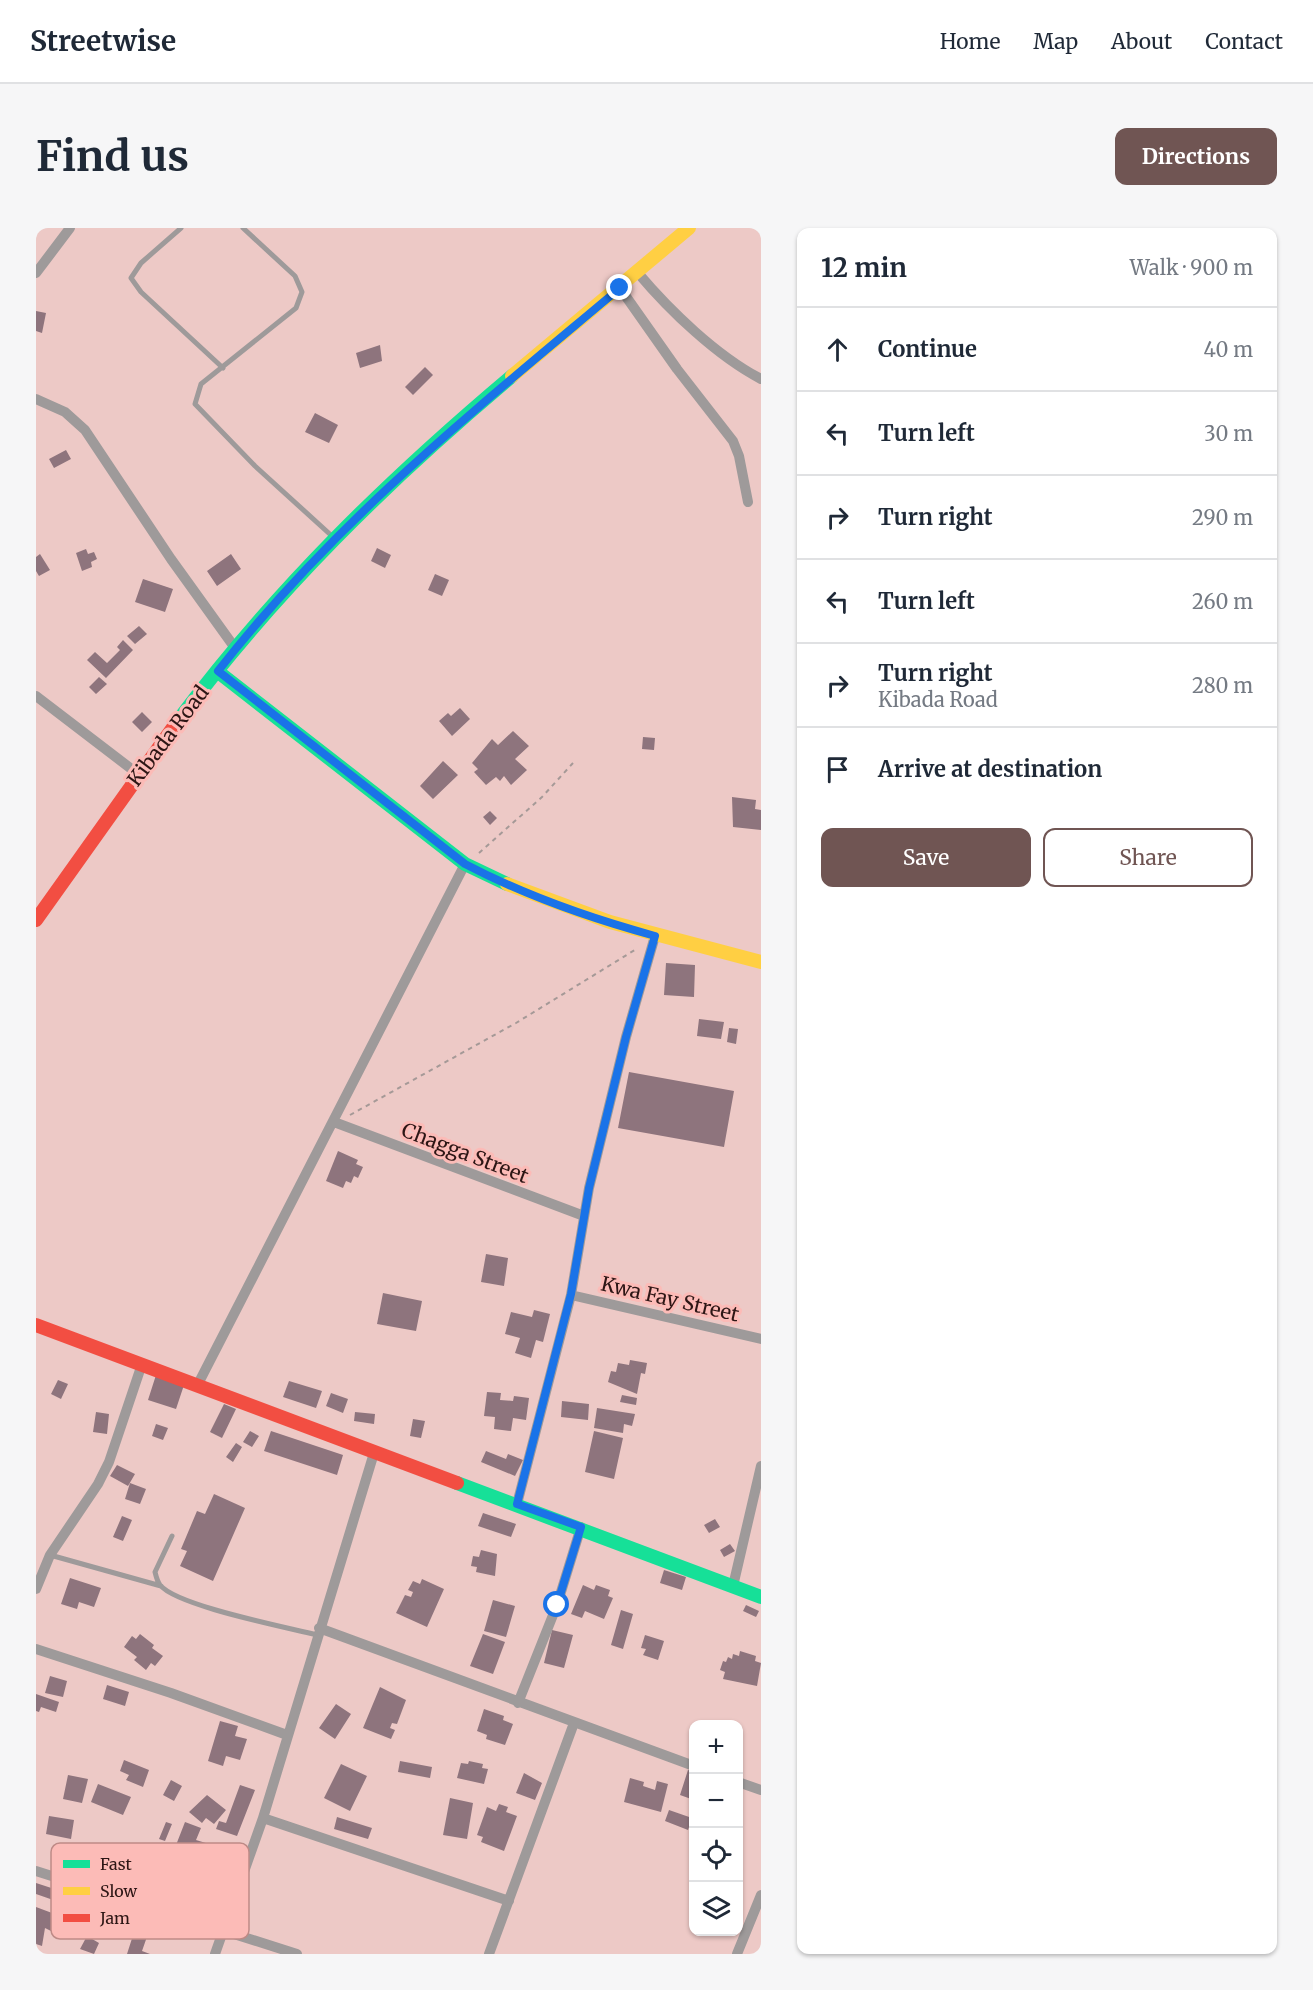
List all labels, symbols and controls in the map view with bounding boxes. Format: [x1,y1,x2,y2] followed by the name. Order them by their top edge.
[30,23,176,59] text: Streetwise
[940,28,1000,55] text: Home
[1033,28,1078,55] text: Map
[1111,28,1172,55] text: About
[1205,28,1283,55] text: Contact
[1115,128,1277,185] button: Directions
[36,130,189,182] text: Find us
[821,251,907,284] text: 12 min
[1130,255,1253,280] text: Walk · 900 m
[606,274,632,300] route end
[821,333,854,366] icon: ahead
[878,335,977,363] text: Continue
[1203,337,1253,362] text: 40 m
[821,417,854,450] icon: left
[878,419,975,447] text: Turn left
[1204,421,1253,446] text: 30 m
[821,501,854,534] icon: right
[878,503,992,531] text: Turn right
[1192,505,1253,530] text: 290 m
[821,585,854,618] icon: left
[878,587,975,615] text: Turn left
[1192,589,1253,614] text: 260 m
[878,659,992,687] text: Turn right
[821,669,854,702] icon: right
[1192,673,1253,698] text: 280 m
[122,680,214,791] street label: Kibada Road
[878,687,998,712] text: Kibada Road
[821,753,854,786] icon: arrive
[878,755,1102,783] text: Arrive at destination
[821,828,1031,887] button: Save
[1043,828,1253,887] button: Share
[398,1117,532,1188] street label: Chagga Street
[599,1270,742,1327] street label: Kwa Fay Street
[543,1591,569,1617] route start
[689,1720,743,1936] map controls
[689,1720,743,1774] button: +
[689,1774,743,1828] button: −
[689,1828,743,1882] button: locate
[51,1843,249,1939] legend
[100,1854,133,1874] text: Fast
[100,1881,138,1901] text: Slow
[689,1882,743,1936] button: layers
[99,1908,130,1928] text: Jam

